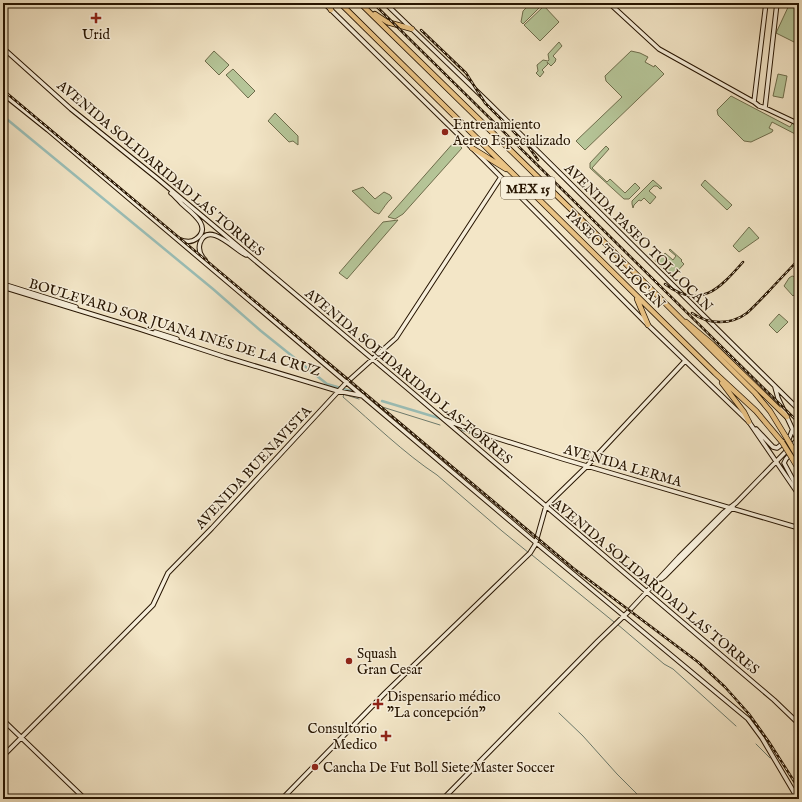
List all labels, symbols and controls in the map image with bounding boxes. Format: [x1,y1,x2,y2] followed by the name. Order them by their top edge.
[90,12,102,24] marker: Urid
[82,26,110,44] place label: Urid
[52,76,268,261] street label: AVENIDA SOLIDARIDAD LAS TORRES
[452,116,571,150] place label: Entrenamiento Aereo Especializado
[440,127,450,137] marker: Entrenamiento Aereo Especializado
[561,159,717,315] street label: AVENIDA PASEO TOLLOCAN
[501,177,555,199] road number: MEX 15
[563,206,669,312] street label: PASEO TOLLOCAN
[27,274,323,381] street label: BOULEVARD SOR JUANA INÉS DE LA CRUZ
[300,284,516,469] street label: AVENIDA SOLIDARIDAD LAS TORRES
[191,402,316,534] street label: AVENIDA BUENAVISTA
[561,440,684,492] street label: AVENIDA LERMA
[547,494,763,679] street label: AVENIDA SOLIDARIDAD LAS TORRES
[357,645,422,679] place label: Squash Gran Cesar
[344,656,354,666] marker: Squash Gran Cesar
[387,688,501,722] place label: Dispensario médico "La concepción"
[372,698,384,710] marker: Dispensario médico "La concepción"
[307,720,377,754] place label: Consultorio Medico
[380,730,392,742] marker: Consultorio Medico
[323,759,555,777] place label: Cancha De Fut Boll Siete Master Soccer
[310,762,320,772] marker: Cancha De Fut Boll Siete Master Soccer

